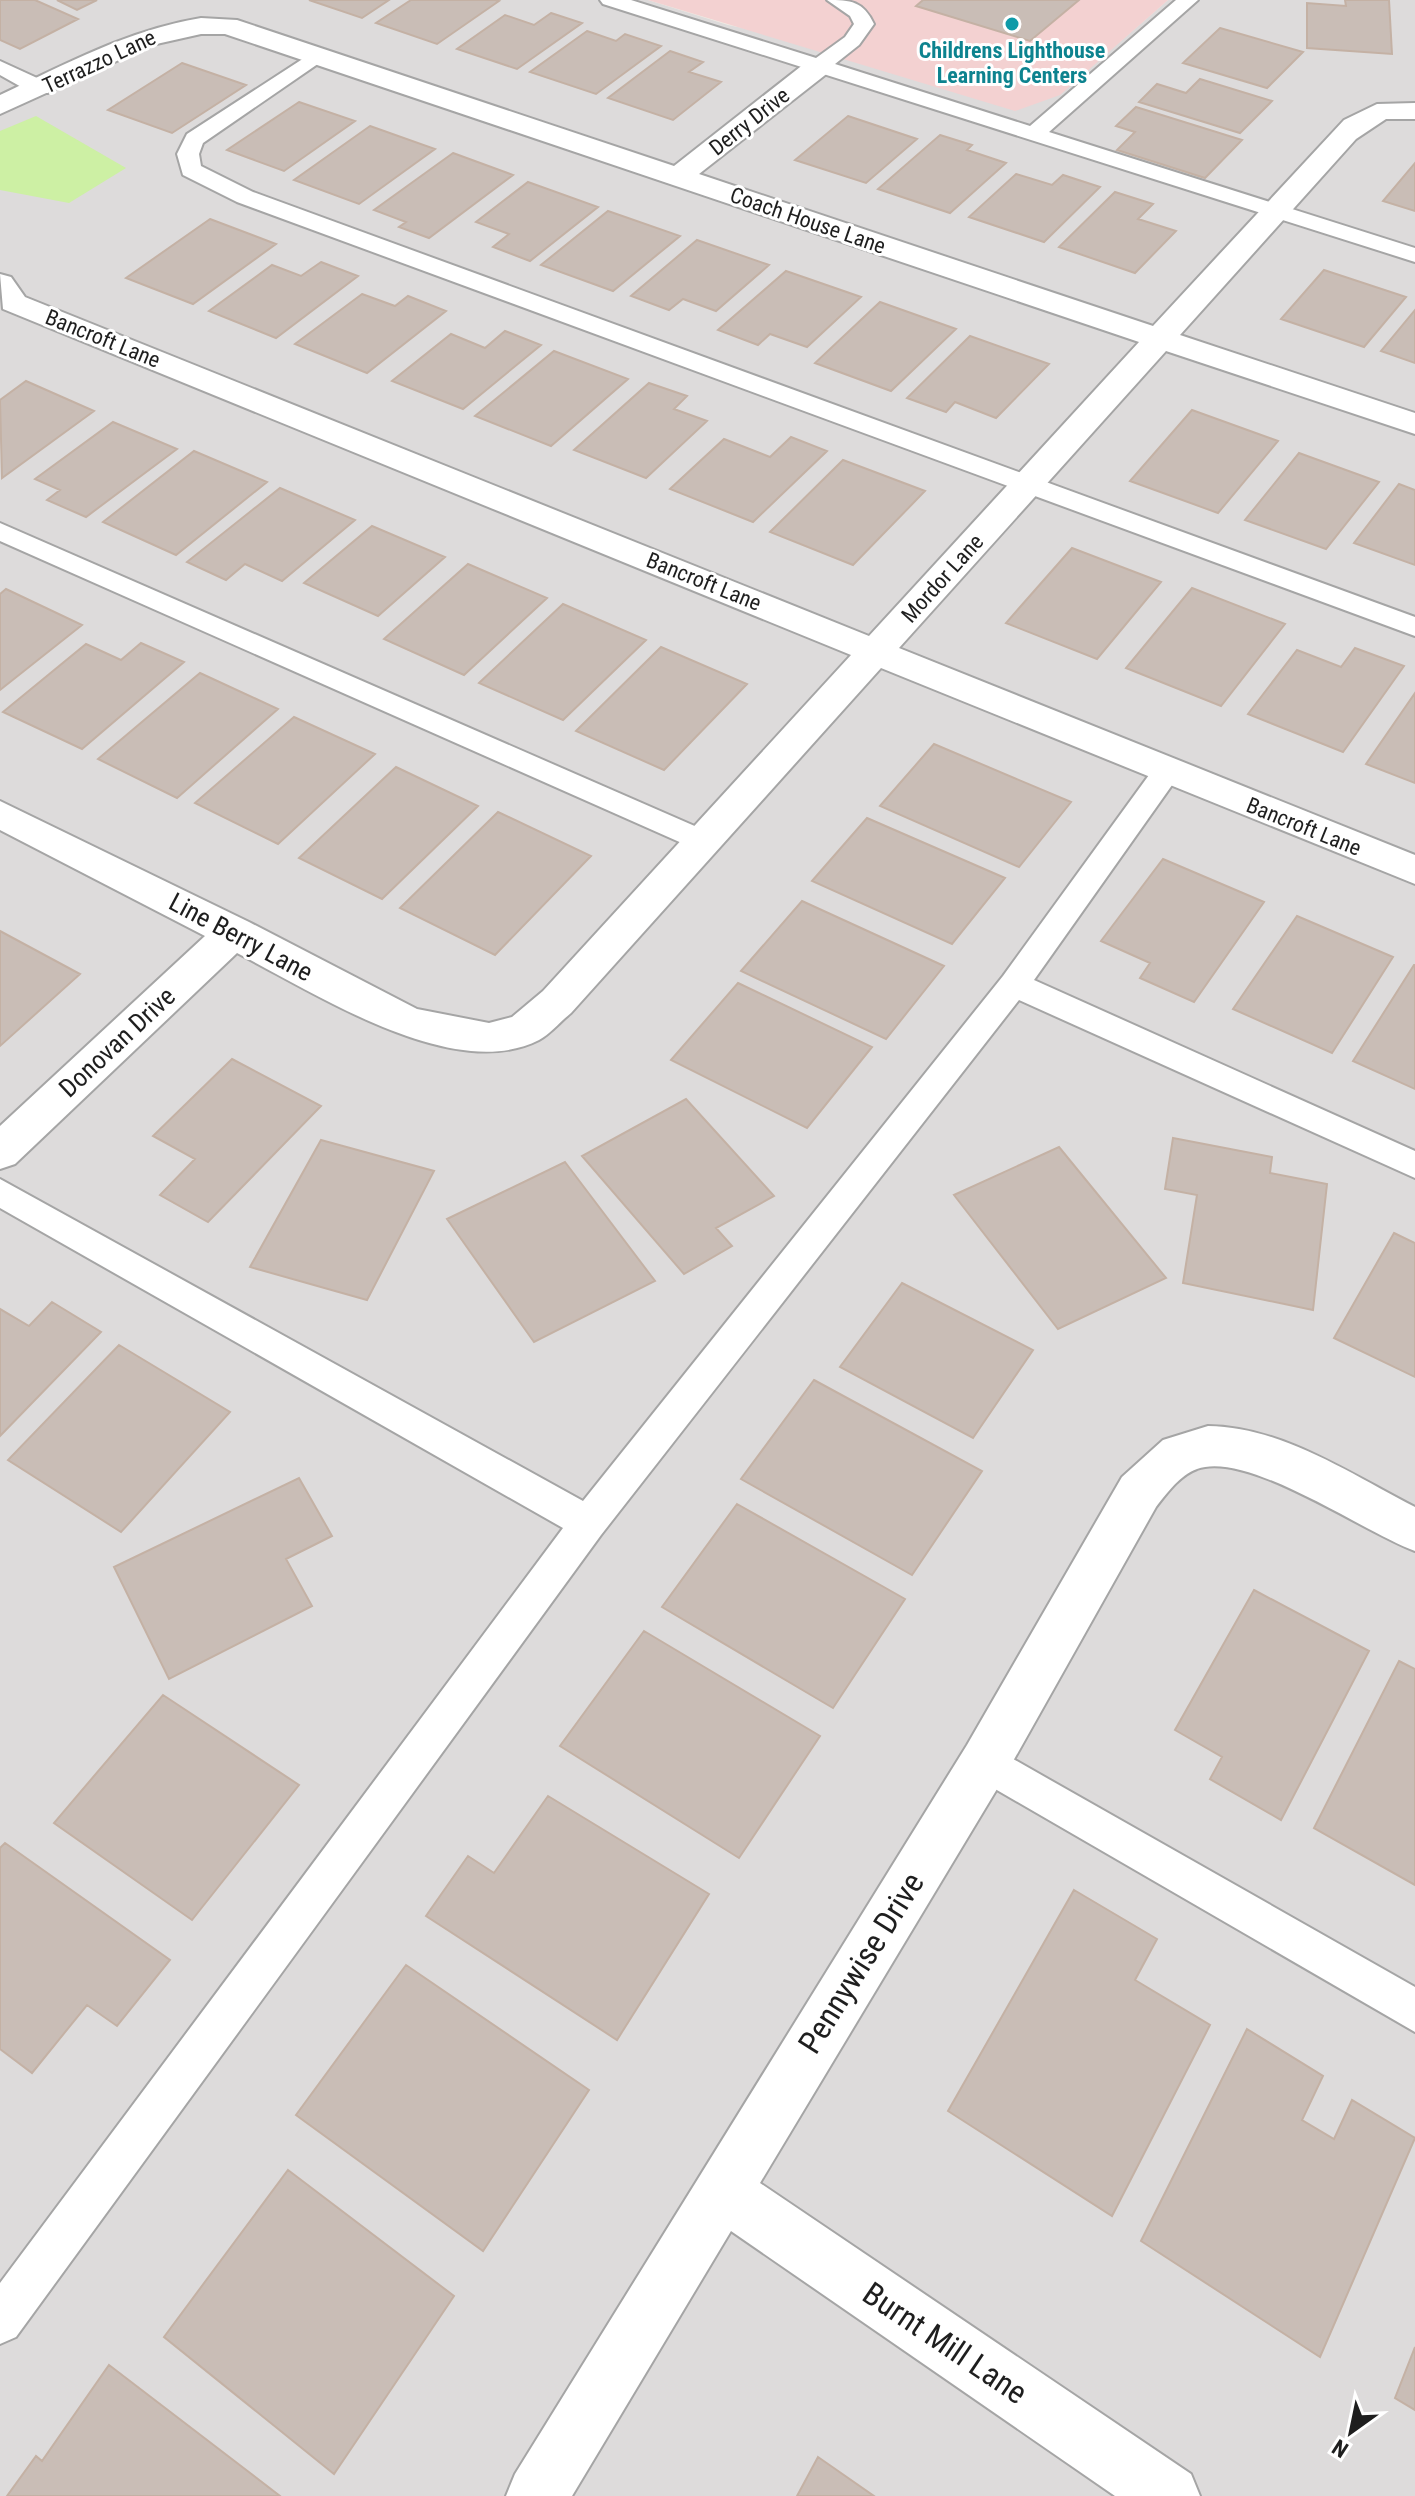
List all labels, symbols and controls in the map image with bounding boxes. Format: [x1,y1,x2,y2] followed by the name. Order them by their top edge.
[1003,15,1021,33] marker: Childrens Lighthouse Learning Centers
[39,24,160,98] street label: Terrazzo Lane
[919,38,1105,88] place label: Childrens Lighthouse Learning Centers
[704,82,794,160] street label: Derry Drive
[727,182,889,259] street label: Coach House Lane
[42,304,164,373] street label: Bancroft Lane
[896,529,988,628] street label: Mordor Lane
[643,547,765,616] street label: Bancroft Lane
[1243,792,1365,861] street label: Bancroft Lane
[164,887,318,987] street label: Line Berry Lane
[53,981,181,1103] street label: Donovan Drive
[790,1866,932,2060] street label: Pennywise Drive
[856,2274,1034,2412] street label: Burnt Mill Lane
[1311,2392,1391,2472] north arrow
[1328,2434,1353,2463] text: N

